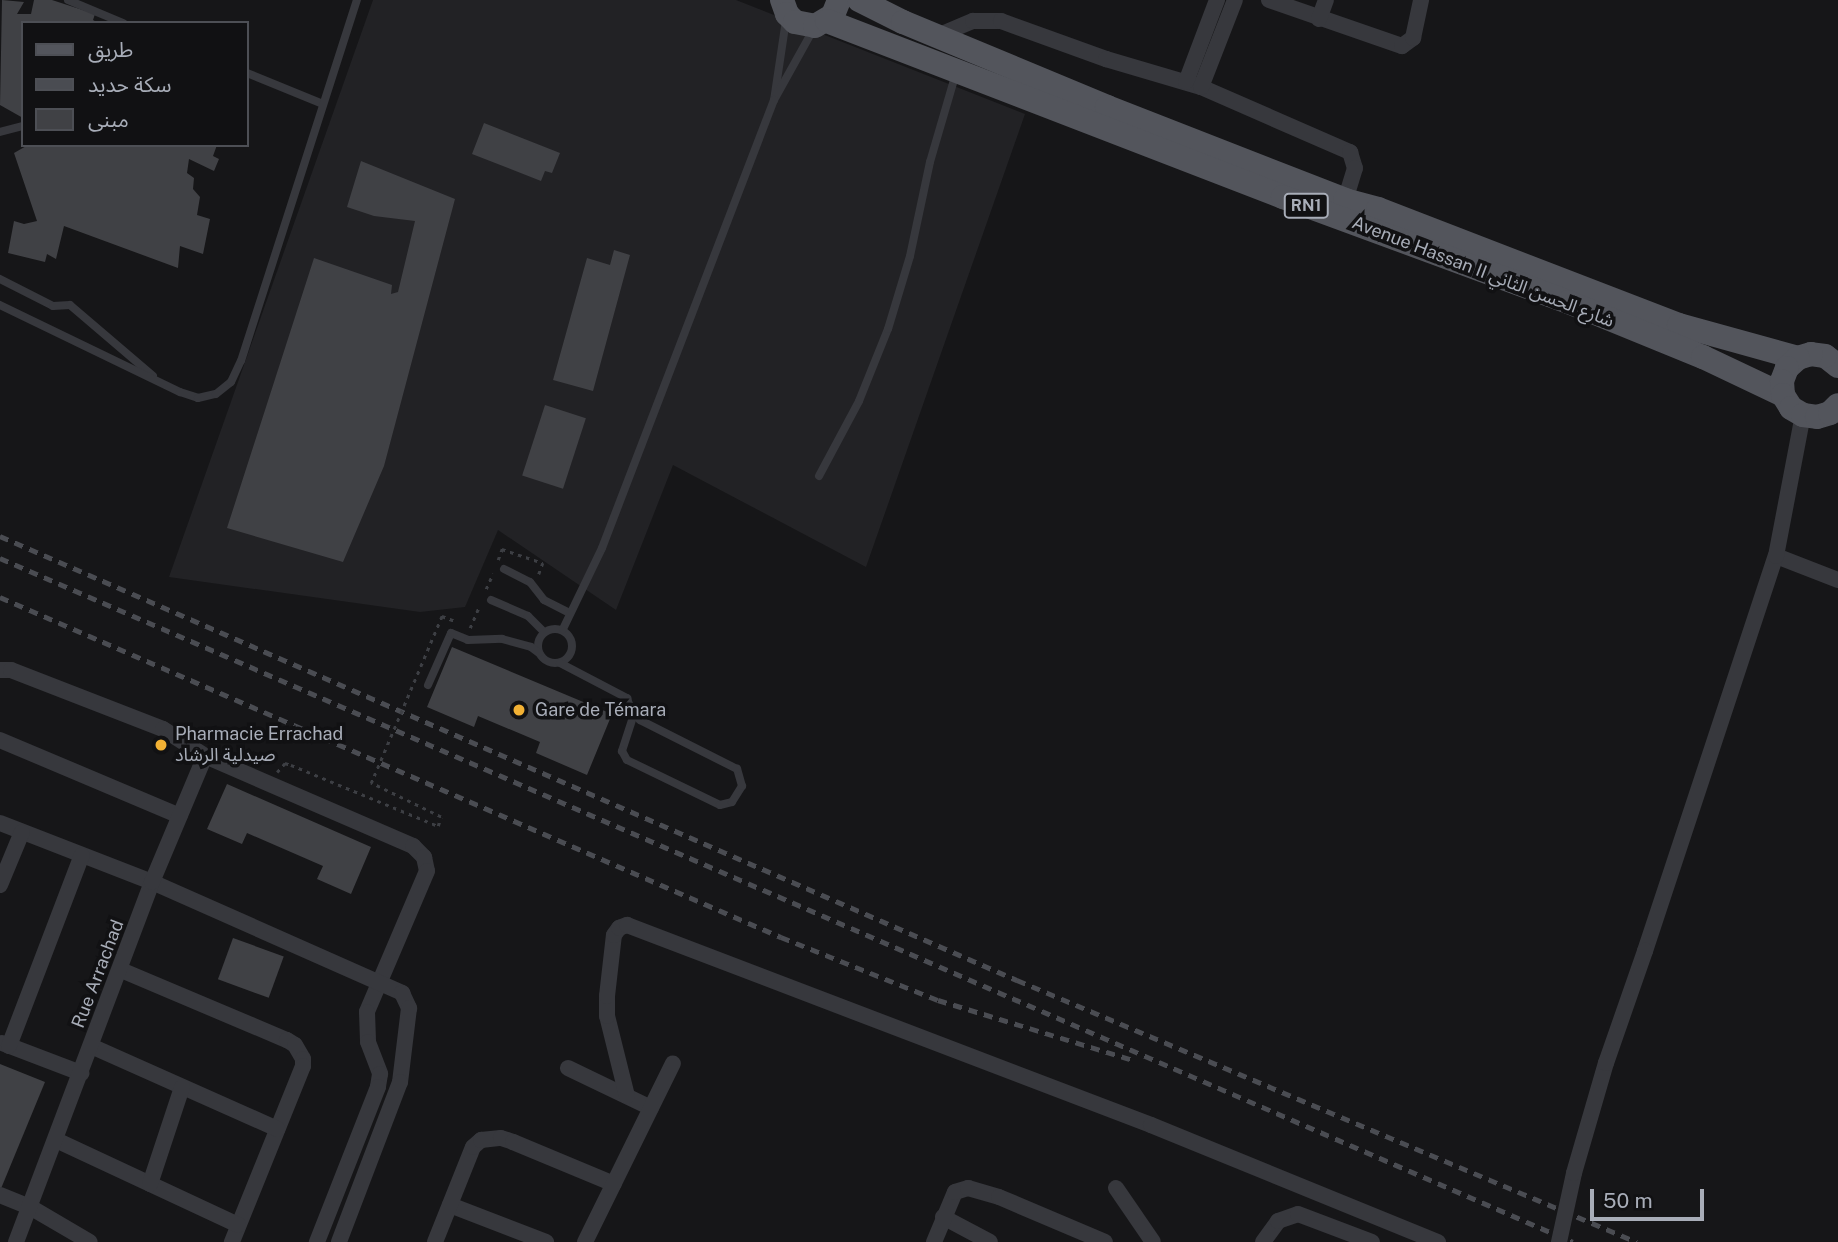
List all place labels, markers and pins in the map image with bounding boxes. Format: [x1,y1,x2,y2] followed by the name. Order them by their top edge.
[535,699,667,721] place label: Gare de Témara
[509,700,529,720] marker: Gare de Témara
[175,724,343,766] place label: Pharmacie Errachad صيدلية الرشاد
[153,737,169,753] marker: Pharmacie Errachad صيدلية الرشاد

